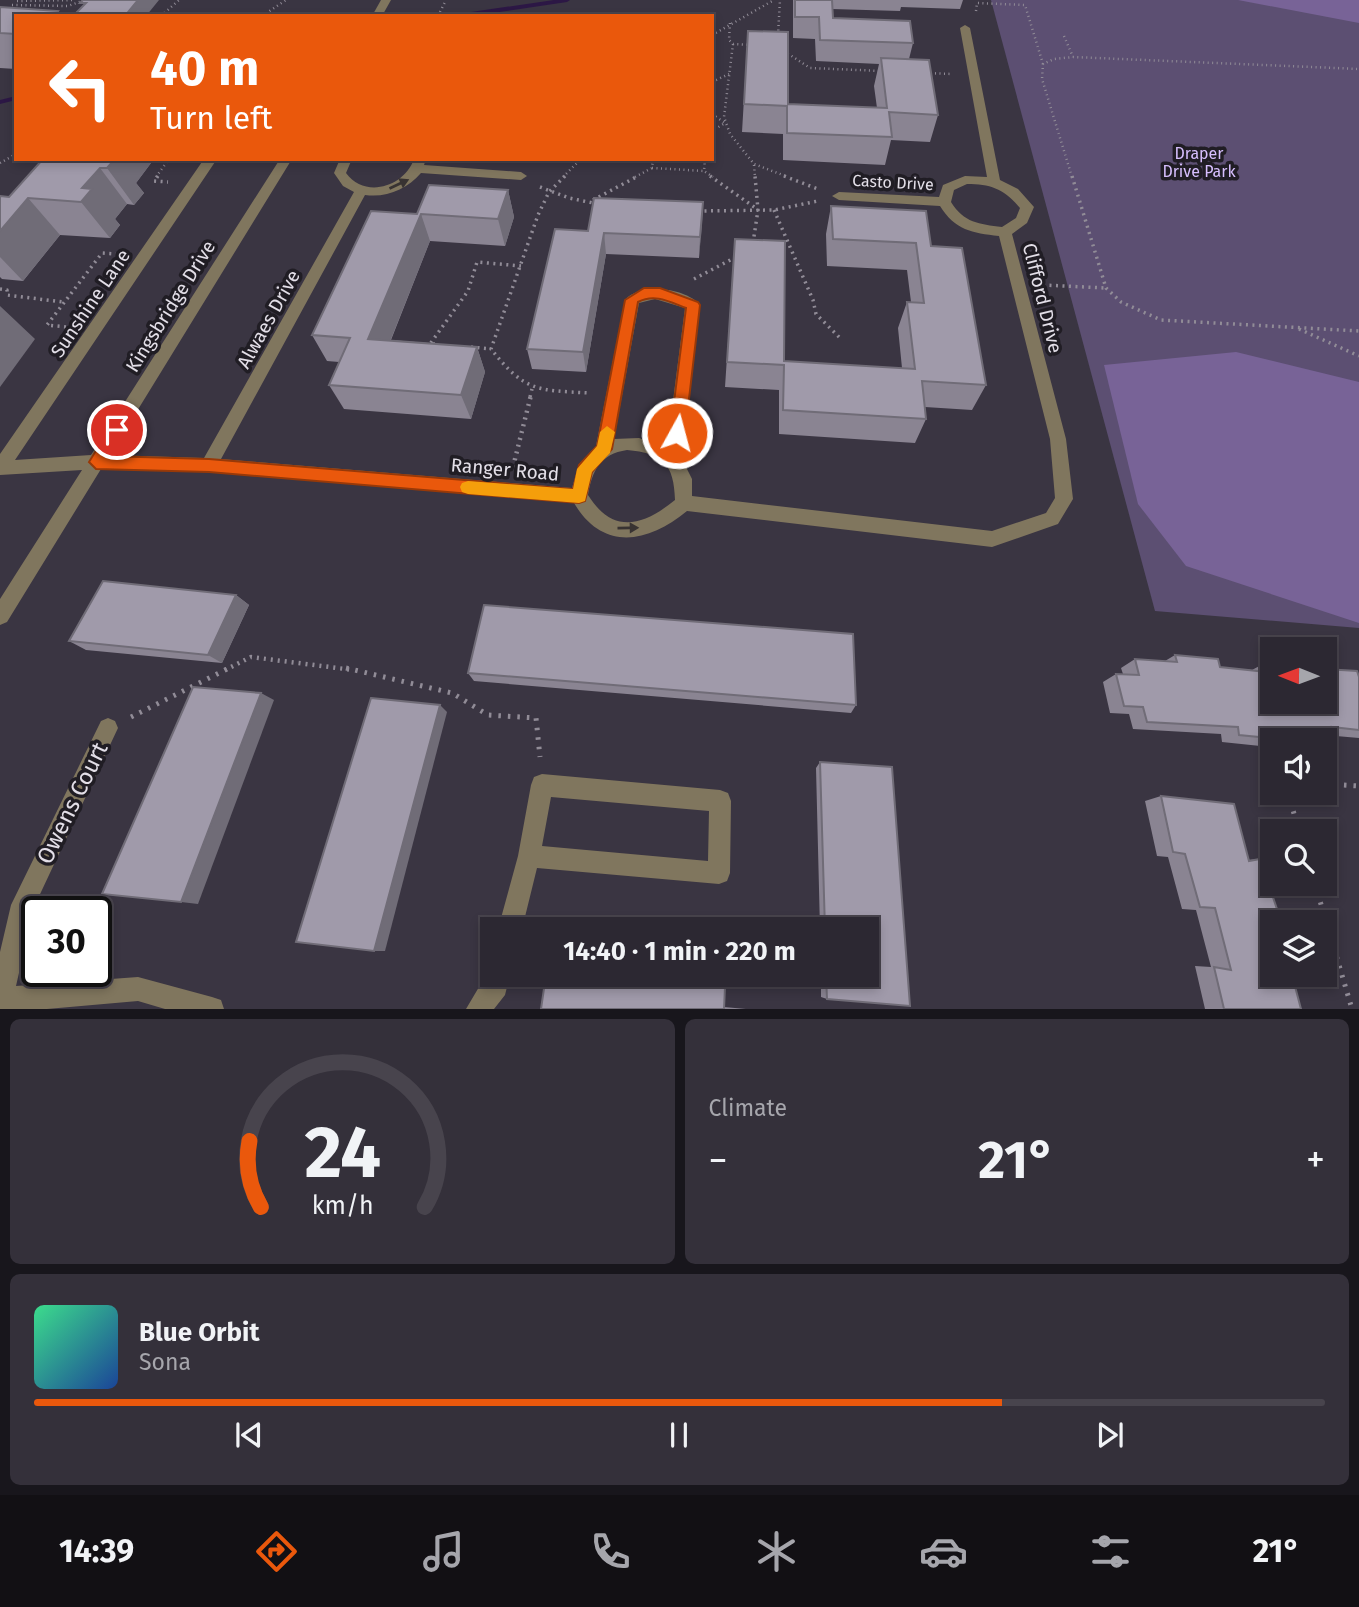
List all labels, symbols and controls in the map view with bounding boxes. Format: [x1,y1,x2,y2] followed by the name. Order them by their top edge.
[150,39,259,98] text: 40 m
[35,42,126,133] icon: left
[150,99,272,137] text: Turn left
[1162,144,1236,181] park label: Draper Drive Park
[852,171,934,194] street label: Casto Drive
[389,178,409,190] one-way arrow
[121,236,220,376] street label: Kingsbridge Drive
[1018,241,1067,356] street label: Clifford Drive
[46,245,135,362] street label: Sunshine Lane
[232,266,305,372] street label: Alwaes Drive
[640,396,714,470] position arrow
[87,400,147,460] pin
[98,411,136,449] icon: arrive
[450,453,560,486] street label: Ranger Road
[617,522,639,534] one-way arrow
[1260,637,1337,714] north arrow
[1260,637,1337,987] map controls
[1260,728,1337,805] button: sound
[31,737,114,868] street label: Owens Court
[1260,819,1337,896] button: search
[21,896,112,987] speed limit sign: 30
[1260,910,1337,987] button: layers
[563,936,796,967] text: 14:40 · 1 min · 220 m
[709,1094,787,1122] text: Climate
[304,1110,381,1197] text: 24
[978,1129,1055,1192] text: 21°
[709,1137,728,1183] text: −
[1306,1137,1325,1183] text: +
[311,1191,373,1221] text: km/h
[139,1317,259,1348] text: Blue Orbit
[139,1348,191,1376] text: Sona
[230,1416,268,1454] icon: previous
[660,1416,698,1454] icon: pause
[1091,1416,1129,1454] icon: next
[252,1527,301,1576] icon: directions
[419,1527,468,1576] icon: music
[586,1527,635,1576] icon: phone
[752,1527,801,1576] icon: climate
[919,1527,968,1576] icon: car
[1086,1527,1135,1576] icon: filters
[59,1532,134,1570] text: 14:39
[1253,1532,1300,1570] text: 21°

